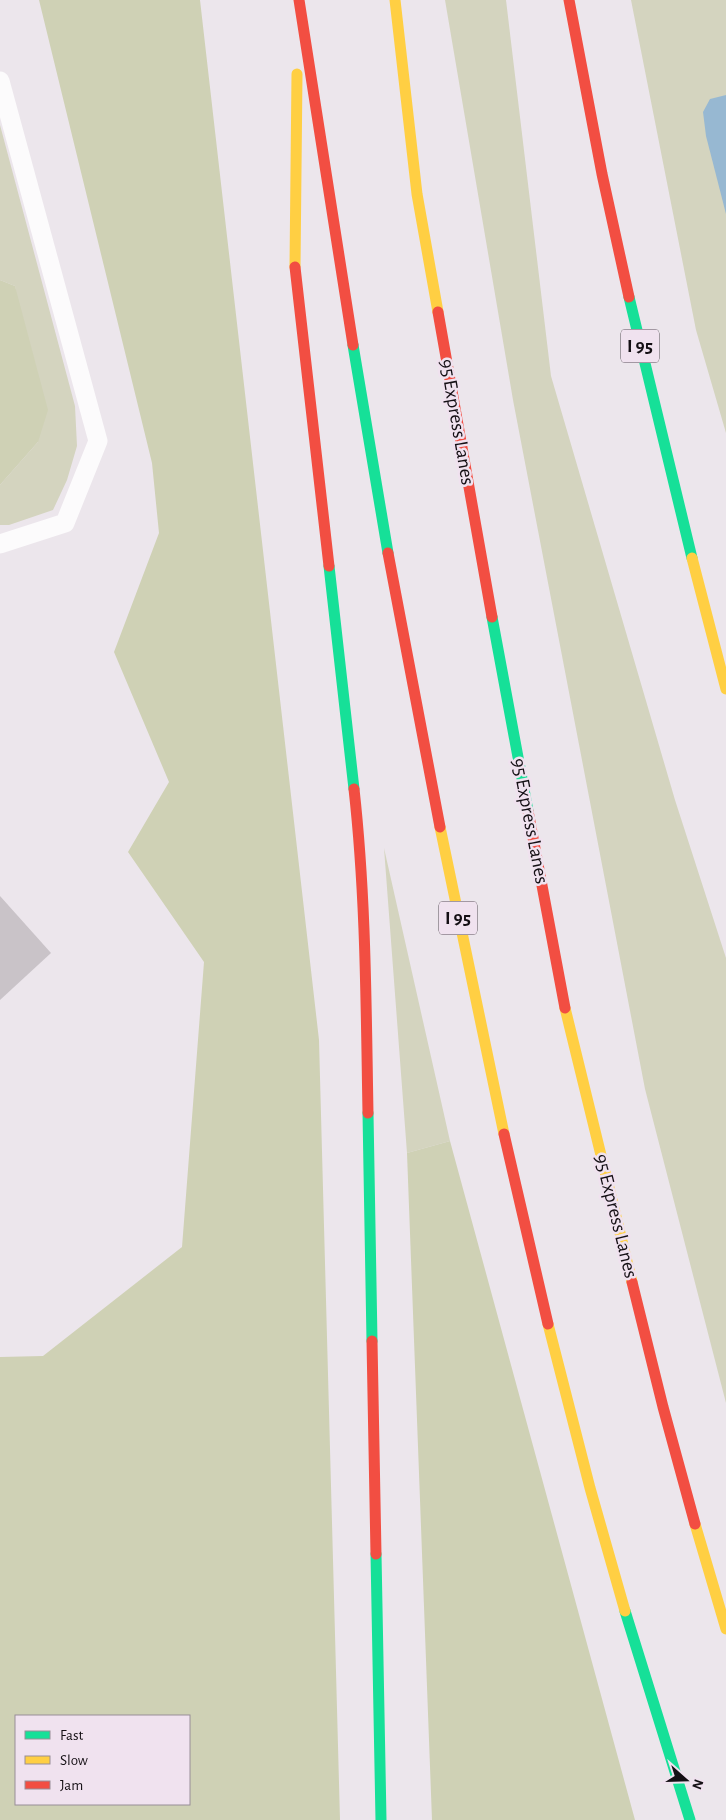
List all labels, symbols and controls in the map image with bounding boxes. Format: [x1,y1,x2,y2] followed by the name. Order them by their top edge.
[621,330,659,362] road number: I 95
[436,358,478,486] street label: 95 Express Lanes
[508,757,552,885] street label: 95 Express Lanes
[439,901,477,934] road number: I 95
[591,1152,641,1280] street label: 95 Express Lanes
[15,1715,190,1805] legend
[60,1728,84,1743] text: Fast
[60,1753,88,1768] text: Slow
[661,1755,711,1805] north arrow
[689,1777,706,1791] text: N
[60,1778,83,1793] text: Jam

